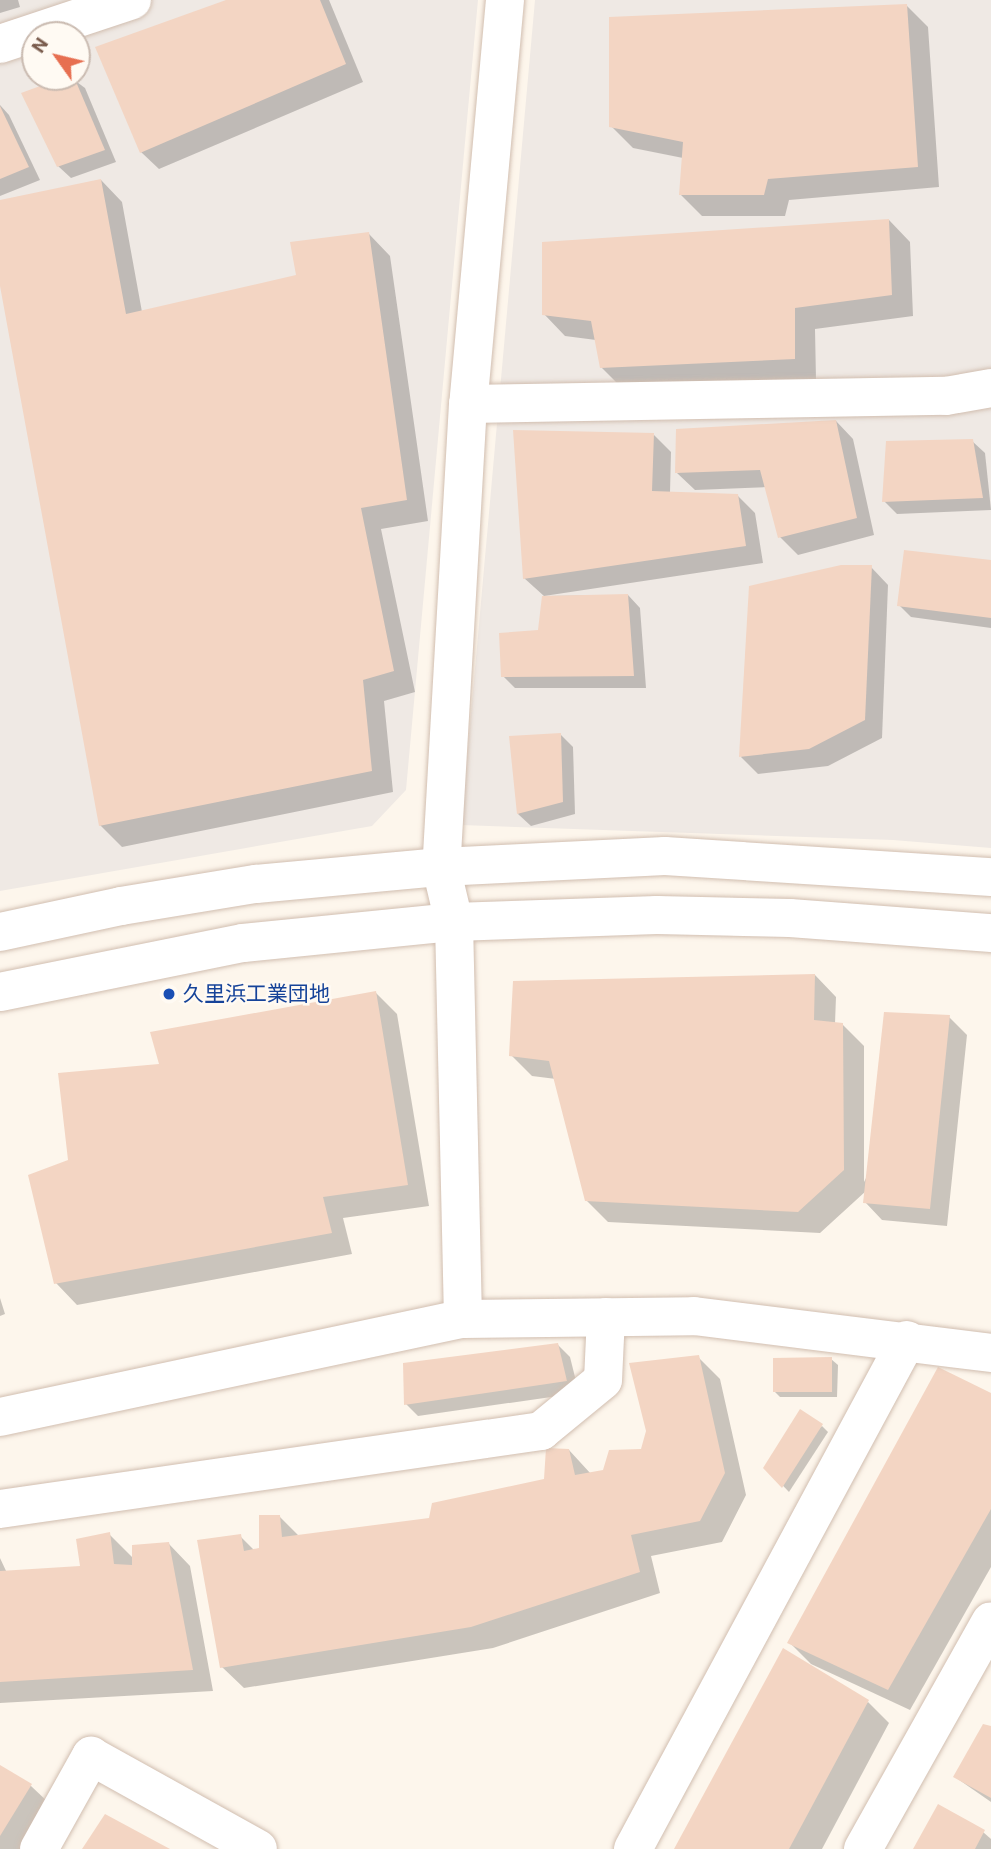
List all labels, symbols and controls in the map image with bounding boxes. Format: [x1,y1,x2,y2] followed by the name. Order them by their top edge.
[21,21,91,91] north arrow
[27,33,53,57] text: N
[183,981,330,1007] place label: 久里浜工業団地
[161,986,177,1002] marker: 久里浜工業団地

